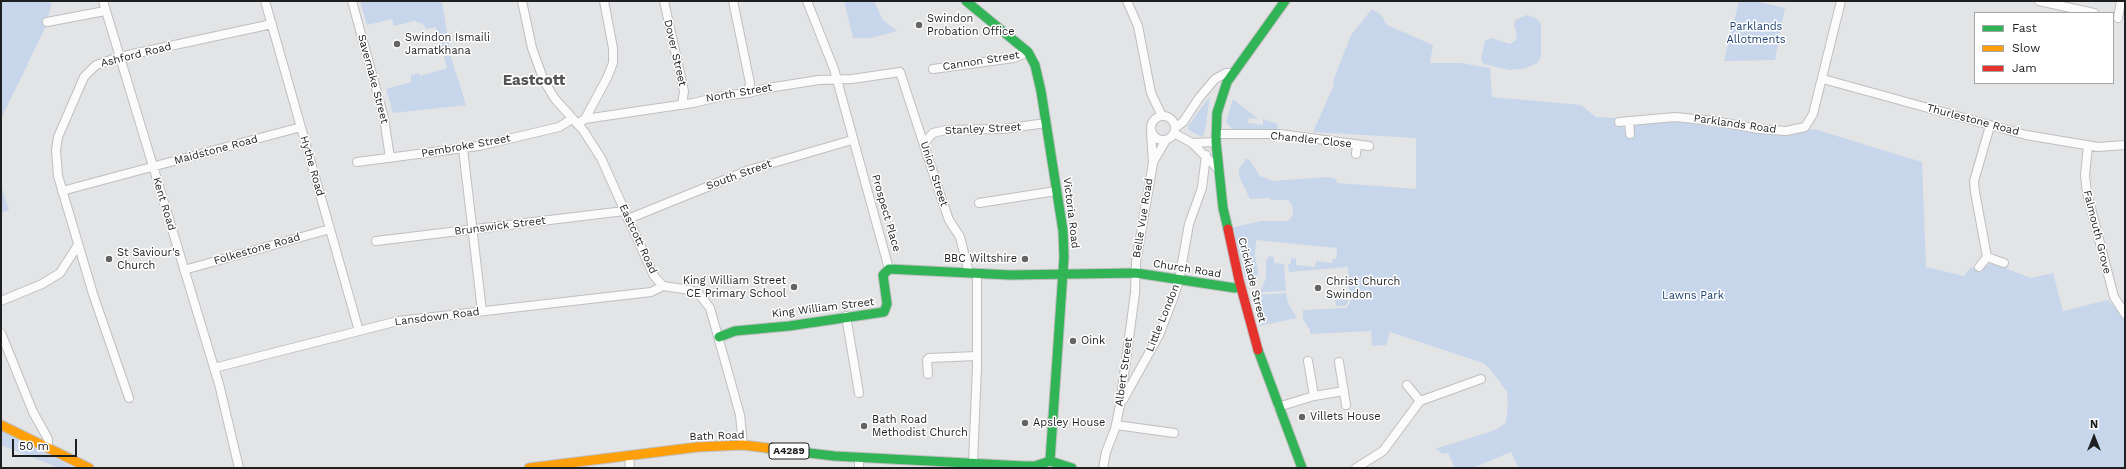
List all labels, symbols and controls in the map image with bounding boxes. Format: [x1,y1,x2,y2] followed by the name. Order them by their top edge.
[927,12,1015,38] place label: Swindon Probation Office
[1974,12,2114,84] legend
[661,18,689,88] street label: Dover Street
[914,20,924,30] marker: Swindon Probation Office
[1726,20,1786,46] park label: Parklands Allotments
[2012,21,2037,35] text: Fast
[405,31,490,57] place label: Swindon Ismaili Jamatkhana
[355,33,391,125] street label: Savernake Street
[392,39,402,49] marker: Swindon Ismaili Jamatkhana
[99,40,173,70] street label: Ashford Road
[2012,41,2040,55] text: Slow
[942,48,1020,74] street label: Cannon Street
[2012,61,2037,75] text: Jam
[503,72,565,90] district label: Eastcott
[705,81,773,105] street label: North Street
[1925,101,2021,139] street label: Thurlestone Road
[1693,112,1777,136] street label: Parklands Road
[944,120,1022,138] street label: Stanley Street
[1270,129,1352,151] street label: Chandler Close
[173,132,259,168] street label: Maidstone Road
[420,132,512,160] street label: Pembroke Street
[297,134,327,198] street label: Hythe Road
[917,140,951,208] street label: Union Street
[704,157,774,193] street label: South Street
[869,173,903,253] street label: Prospect Place
[150,176,178,232] street label: Kent Road
[1060,177,1082,249] street label: Victoria Road
[1130,177,1156,259] street label: Belle Vue Road
[2080,189,2114,275] street label: Falmouth Grove
[616,202,660,276] street label: Eastcott Road
[453,214,547,238] street label: Brunswick Street
[212,230,302,268] street label: Folkestone Road
[1235,236,1269,324] street label: Cricklade Street
[117,246,180,272] place label: St Saviour's Church
[944,252,1017,266] place label: BBC Wiltshire
[104,254,114,264] marker: St Saviour's Church
[1020,254,1030,264] marker: BBC Wiltshire
[1152,257,1222,281] street label: Church Road
[683,274,786,300] place label: King William Street CE Primary School
[1326,275,1400,301] place label: Christ Church Swindon
[789,282,799,292] marker: King William Street CE Primary School
[1143,282,1183,354] street label: Little London
[1313,283,1323,293] marker: Christ Church Swindon
[1662,289,1724,303] park label: Lawns Park
[771,295,875,321] street label: King William Street
[394,305,480,329] street label: Lansdown Road
[1081,334,1105,348] place label: Oink
[1068,336,1078,346] marker: Oink
[1113,337,1135,407] street label: Albert Street
[1310,410,1381,424] place label: Villets House
[1297,412,1307,422] marker: Villets House
[872,413,968,439] place label: Bath Road Methodist Church
[1033,416,1105,430] place label: Apsley House
[2074,417,2114,457] north arrow
[1020,418,1030,428] marker: Apsley House
[2090,418,2098,431] text: N
[859,421,869,431] marker: Bath Road Methodist Church
[689,428,745,444] street label: Bath Road
[14,431,79,457] scale bar
[19,439,49,453] text: 50 m
[769,443,809,459] road number: A4289

